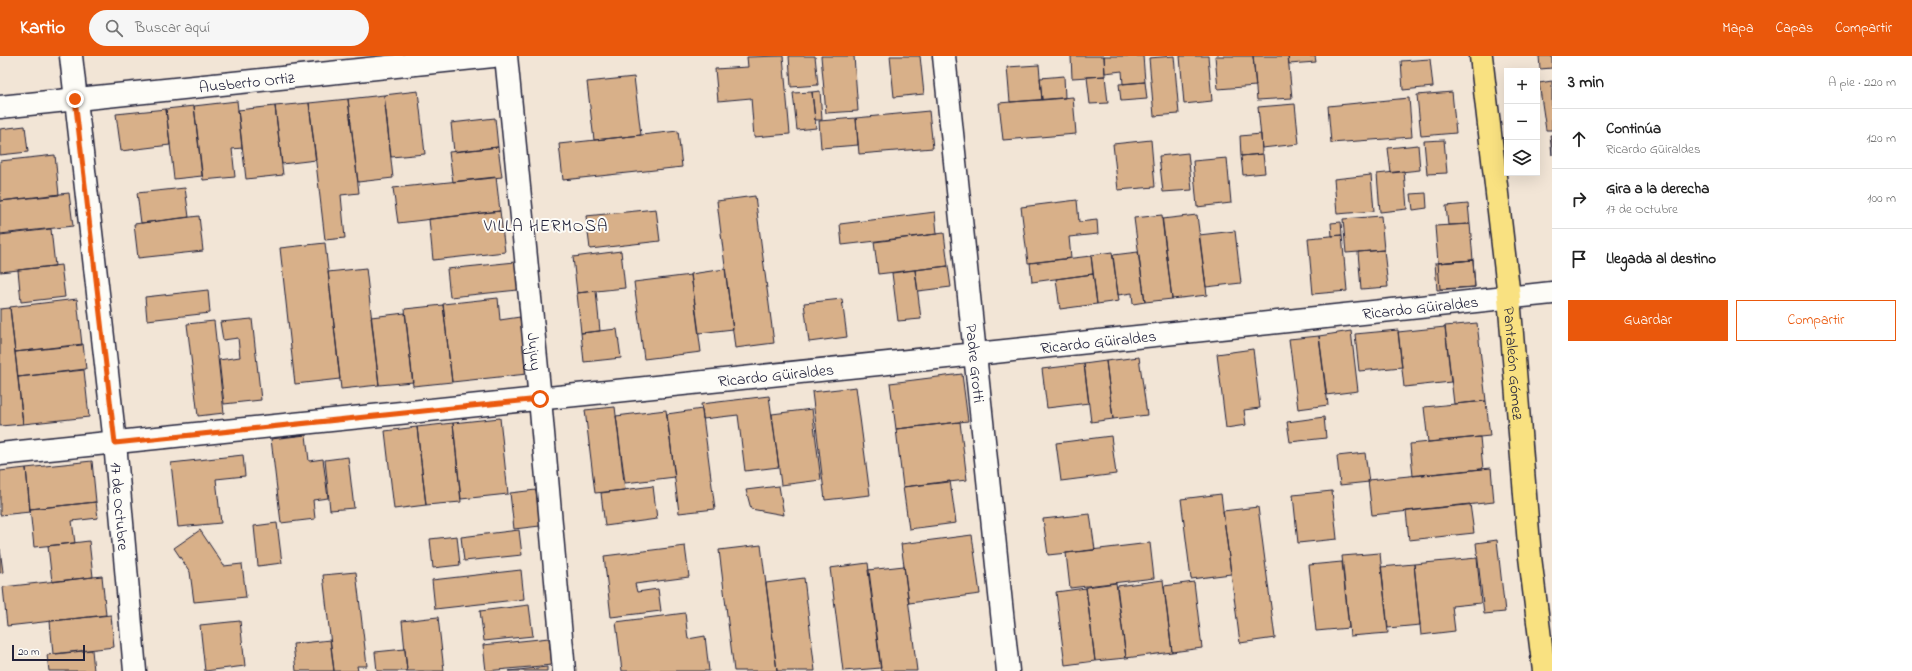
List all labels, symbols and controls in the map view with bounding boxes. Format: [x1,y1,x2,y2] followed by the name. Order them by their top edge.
[89,10,369,46] search box
[20,15,65,42] text: Kartio
[103,17,125,39] icon: search
[135,17,210,39] text: Buscar aquí
[1722,18,1754,39] text: Mapa
[1776,18,1813,39] text: Capas
[1835,18,1892,39] text: Compartir
[198,67,296,100] street label: Ausberto Ortiz
[1504,68,1540,176] map controls
[1504,68,1540,104] button: +
[1568,70,1604,95] text: 3 min
[1828,73,1896,92] text: A pie · 220 m
[66,90,84,108] route end
[1504,104,1540,140] button: −
[1606,118,1661,140] text: Continúa
[1568,128,1590,150] icon: ahead
[1866,129,1896,148] text: 120 m
[1504,140,1540,176] button: layers
[1606,140,1701,159] text: Ricardo Güiraldes
[1606,178,1709,200] text: Gira a la derecha
[1568,188,1590,210] icon: right
[1867,189,1896,208] text: 100 m
[1606,200,1678,219] text: 17 de Octubre
[483,214,608,239] district label: VILLA HERMOSA
[1568,248,1590,270] icon: arrive
[1606,248,1716,270] text: Llegada al destino
[1361,291,1480,327] street label: Ricardo Güiraldes
[1568,300,1728,341] button: Guardar
[1736,300,1896,341] button: Compartir
[1496,306,1529,421] street label: Pantaleón Gómez
[958,323,990,404] street label: Padre Grotti
[1039,325,1158,361] street label: Ricardo Güiraldes
[519,332,547,372] street label: Jujuy
[717,359,835,394] street label: Ricardo Güiraldes
[531,390,549,408] route start
[103,461,134,552] street label: 17 de Octubre
[12,643,85,662] scale bar
[18,644,40,660] text: 20 m

